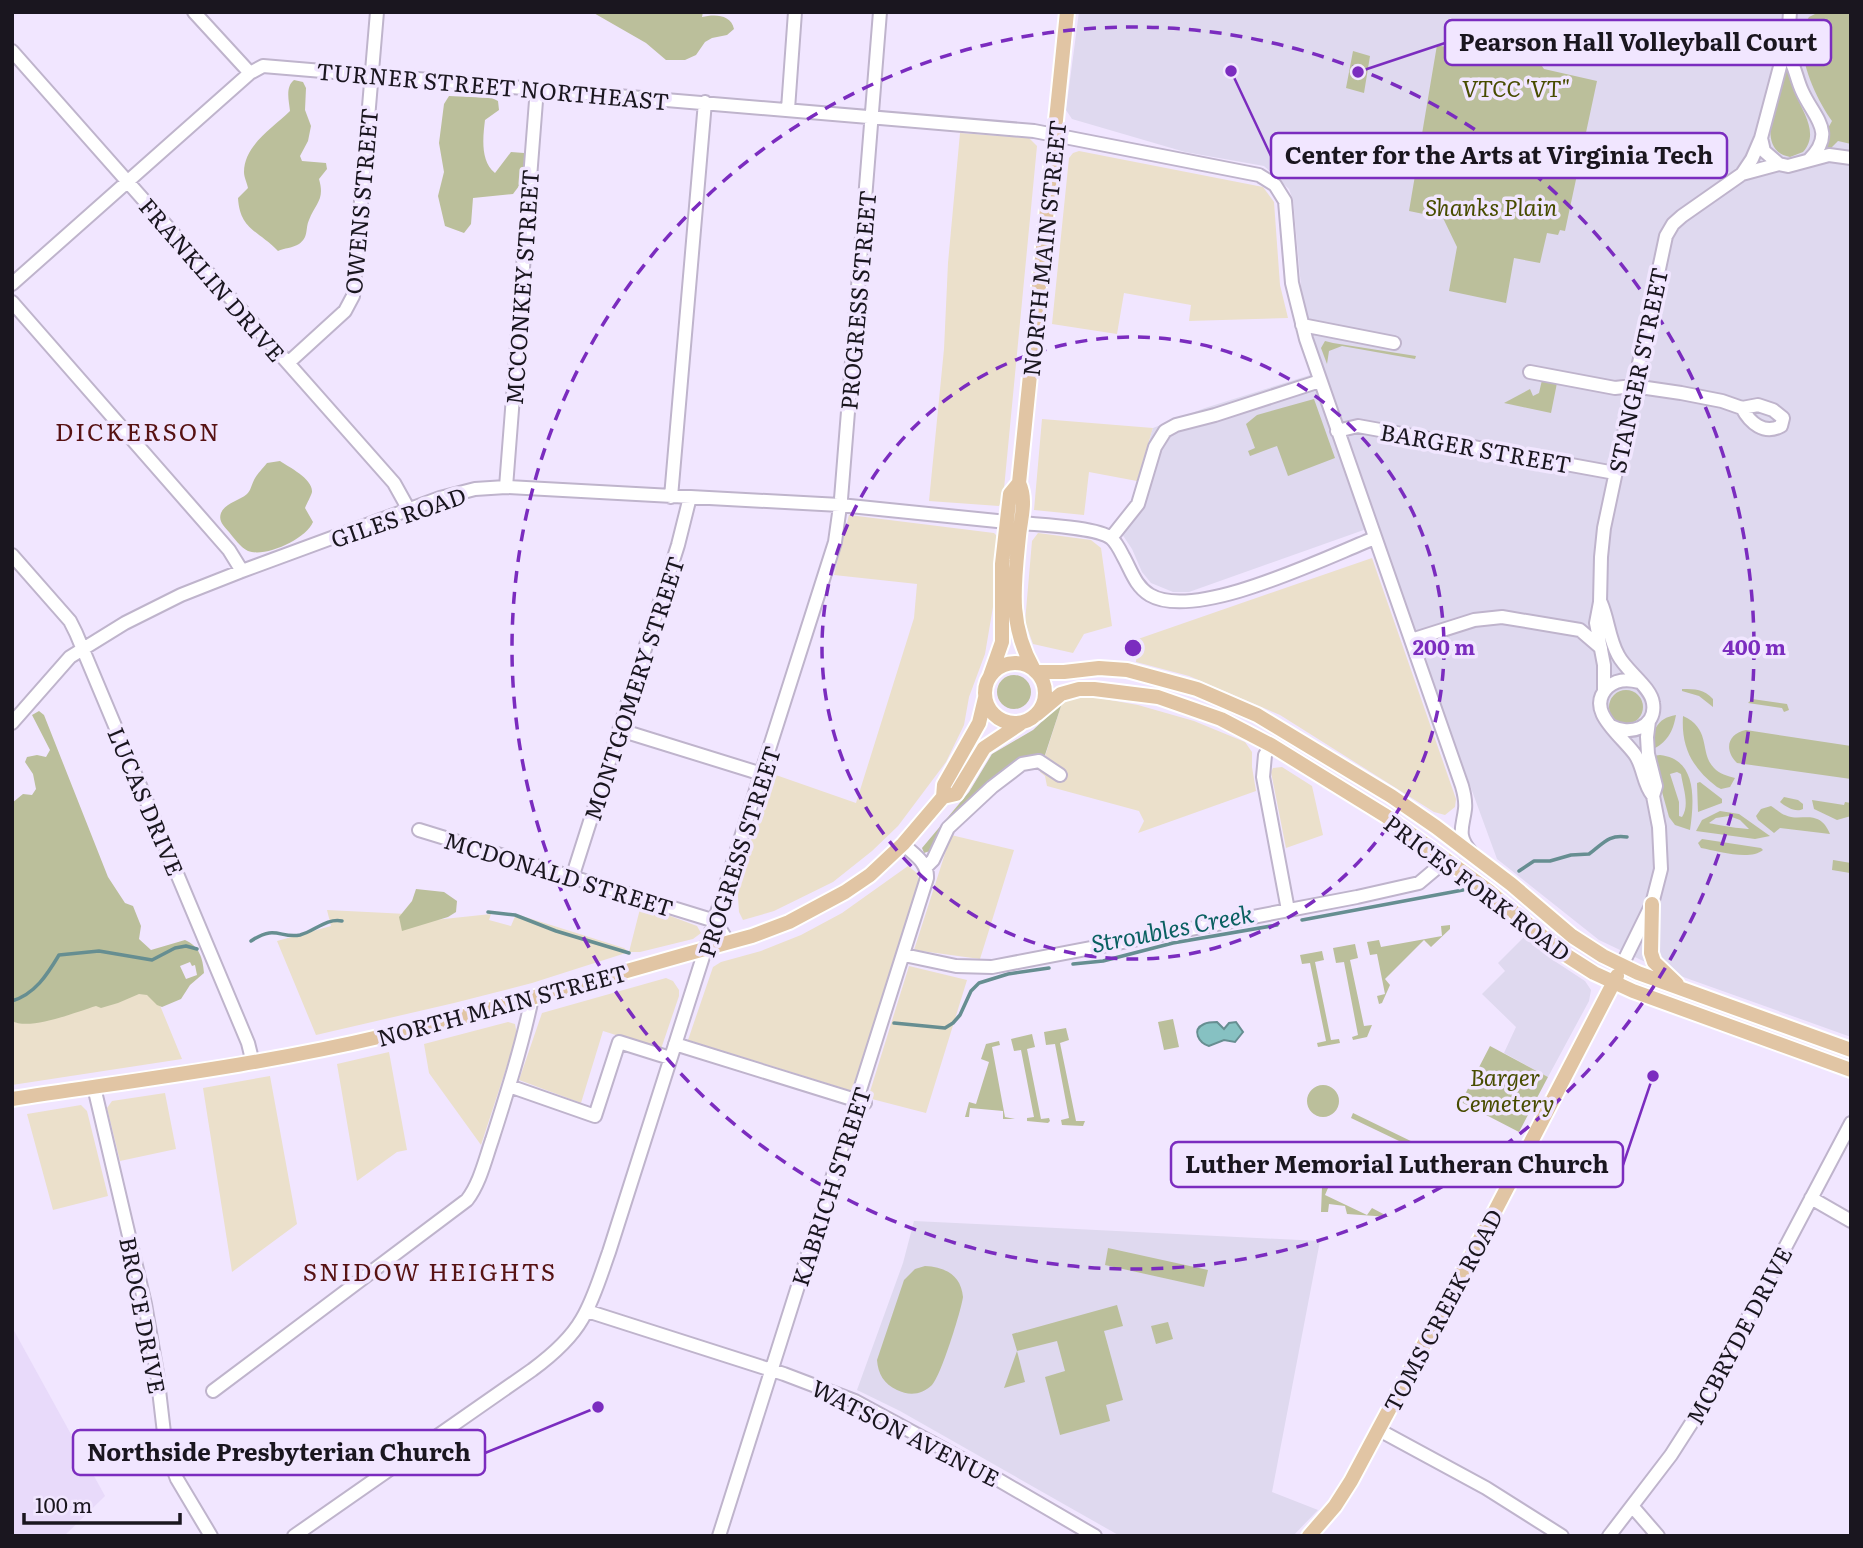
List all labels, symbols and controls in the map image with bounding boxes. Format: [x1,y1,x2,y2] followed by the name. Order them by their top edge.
[1445,20,1831,65] callout: Pearson Hall Volleyball Court
[1459,23,1818,58] text: Pearson Hall Volleyball Court
[315,53,671,117] street label: TURNER STREET NORTHEAST
[1462,70,1570,104] park label: VTCC 'VT"
[335,106,385,296] street label: OWENS STREET
[1013,118,1073,378] street label: NORTH MAIN STREET
[1271,133,1727,178] callout: Center for the Arts at Virginia Tech
[1285,136,1713,171] text: Center for the Arts at Virginia Tech
[496,168,546,406] street label: MCCONKEY STREET
[830,189,884,411] street label: PROGRESS STREET
[1425,189,1557,223] park label: Shanks Plain
[132,190,294,368] street label: FRANKLIN DRIVE
[1599,264,1675,476] street label: STANGER STREET
[55,413,221,448] district label: DICKERSON
[1378,413,1574,481] street label: BARGER STREET
[326,477,470,555] street label: GILES ROAD
[574,551,692,825] street label: MONTGOMERY STREET
[1413,630,1475,661] text: 200 m
[1722,630,1786,661] text: 400 m
[1121,636,1145,660] centre of rings
[100,721,194,881] street label: LUCAS DRIVE
[688,741,788,961] street label: PROGRESS STREET
[1378,805,1578,969] street label: PRICES FORK ROAD
[440,822,678,924] street label: MCDONALD STREET
[1088,894,1257,960] water label: Stroubles Creek
[373,954,631,1054] street label: NORTH MAIN STREET
[1456,1059,1555,1119] park label: Barger Cemetery
[782,1082,878,1290] street label: KABRICH STREET
[1171,1142,1623,1187] callout: Luther Memorial Lutheran Church
[1185,1145,1609,1180] text: Luther Memorial Lutheran Church
[1374,1202,1510,1418] street label: TOMS CREEK ROAD
[112,1234,176,1396] street label: BROCE DRIVE
[1677,1240,1799,1430] street label: MCBRYDE DRIVE
[303,1253,557,1288] district label: SNIDOW HEIGHTS
[806,1370,1006,1494] street label: WATSON AVENUE
[73,1430,485,1475] callout: Northside Presbyterian Church
[87,1433,471,1468] text: Northside Presbyterian Church
[24,1482,180,1526] scale bar
[35,1488,92,1519] text: 100 m

